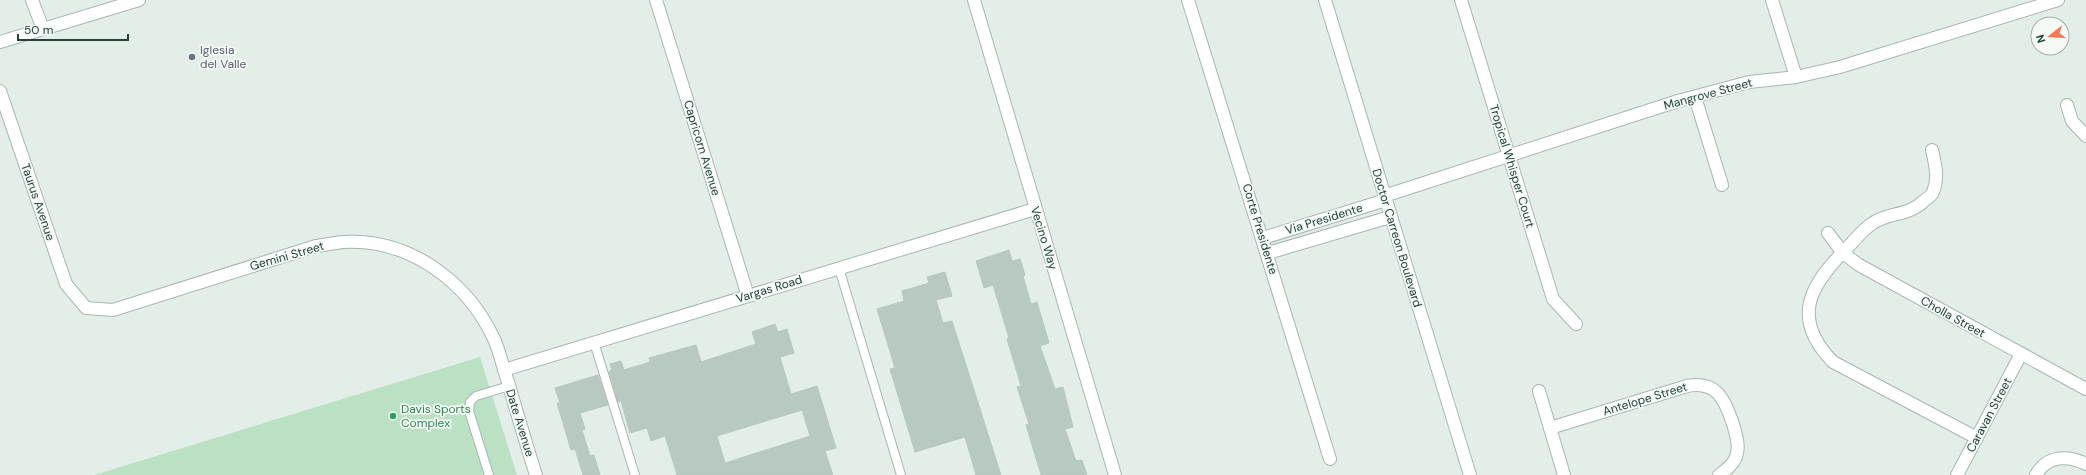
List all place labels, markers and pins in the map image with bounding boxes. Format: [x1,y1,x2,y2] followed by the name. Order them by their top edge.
[200,42,246,72] place label: Iglesia del Valle
[187,52,197,62] marker: Iglesia del Valle
[401,401,471,431] place label: Davis Sports Complex
[388,411,398,421] marker: Davis Sports Complex

